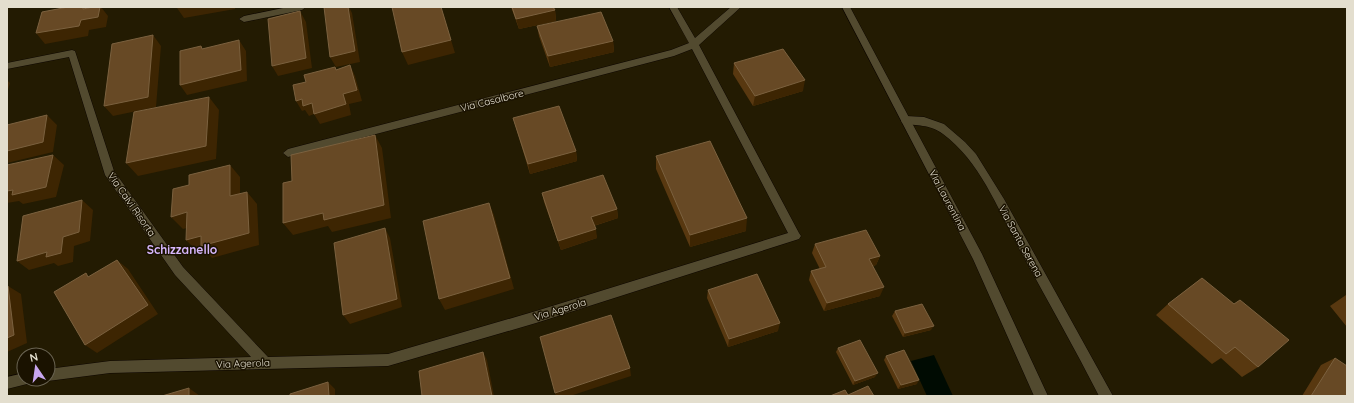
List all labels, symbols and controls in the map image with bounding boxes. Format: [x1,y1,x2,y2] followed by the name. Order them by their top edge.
[459,86,525,115] street label: Via Casalbore
[926,168,969,233] street label: Via Laurentina
[105,170,158,239] street label: Via Calvi Risorta
[996,203,1046,279] street label: Via Santa Serena
[147,242,218,257] district label: Schizzanello
[533,295,588,324] street label: Via Agerola
[16,347,56,387] north arrow
[28,350,39,365] text: N
[216,356,270,371] street label: Via Agerola

